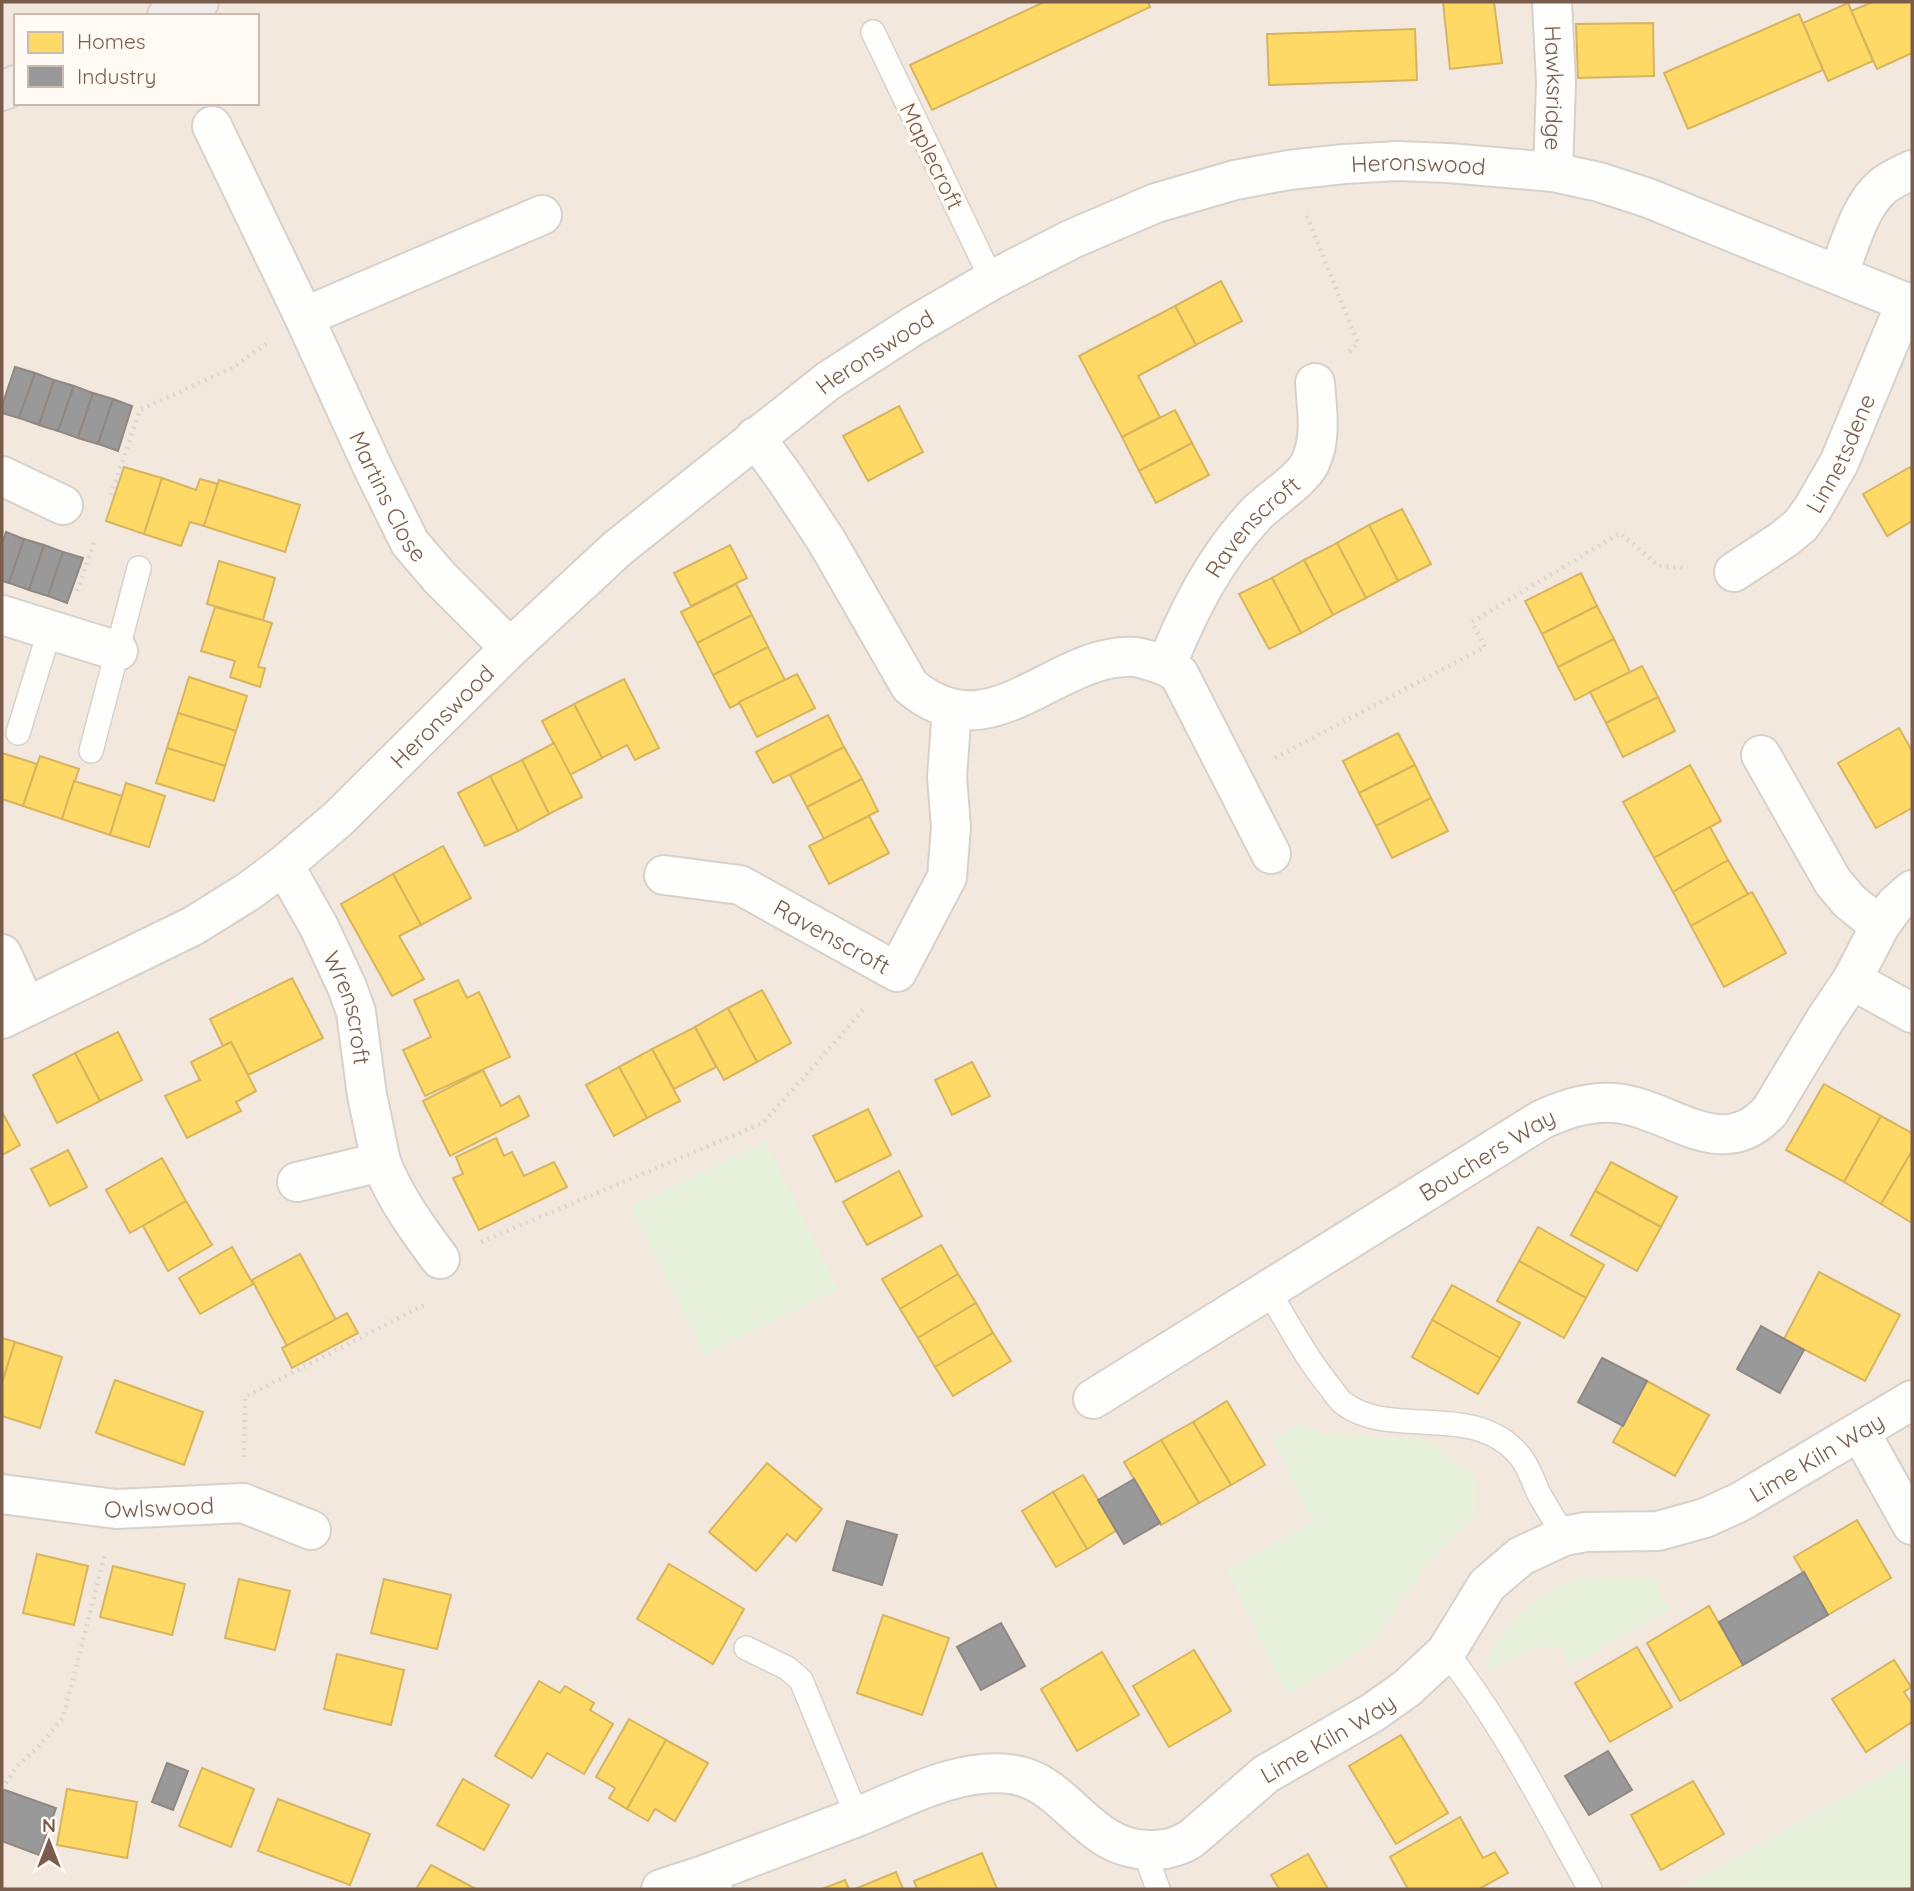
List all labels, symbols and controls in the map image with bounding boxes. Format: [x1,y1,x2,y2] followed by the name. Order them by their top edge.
[14,14,259,105] legend
[1539,25,1571,151] street label: Hawksridge
[77,28,146,54] text: Homes
[77,63,156,89] text: Industry
[894,98,970,214] street label: Maplecroft
[1350,146,1487,181] street label: Heronswood
[809,303,939,400] street label: Heronswood
[1799,389,1881,518] street label: Linnetsdene
[343,426,434,567] street label: Martins Close
[1198,469,1306,583] street label: Ravenscroft
[383,658,500,774] street label: Heronswood
[769,892,896,980] street label: Ravenscroft
[318,946,377,1067] street label: Wrenscroft
[1413,1101,1559,1207] street label: Bouchers Way
[1743,1406,1889,1508] street label: Lime Kiln Way
[102,1490,215,1524] street label: Owlswood
[1255,1687,1401,1789] street label: Lime Kiln Way
[14,1807,84,1877] north arrow
[42,1813,56,1837] text: N

